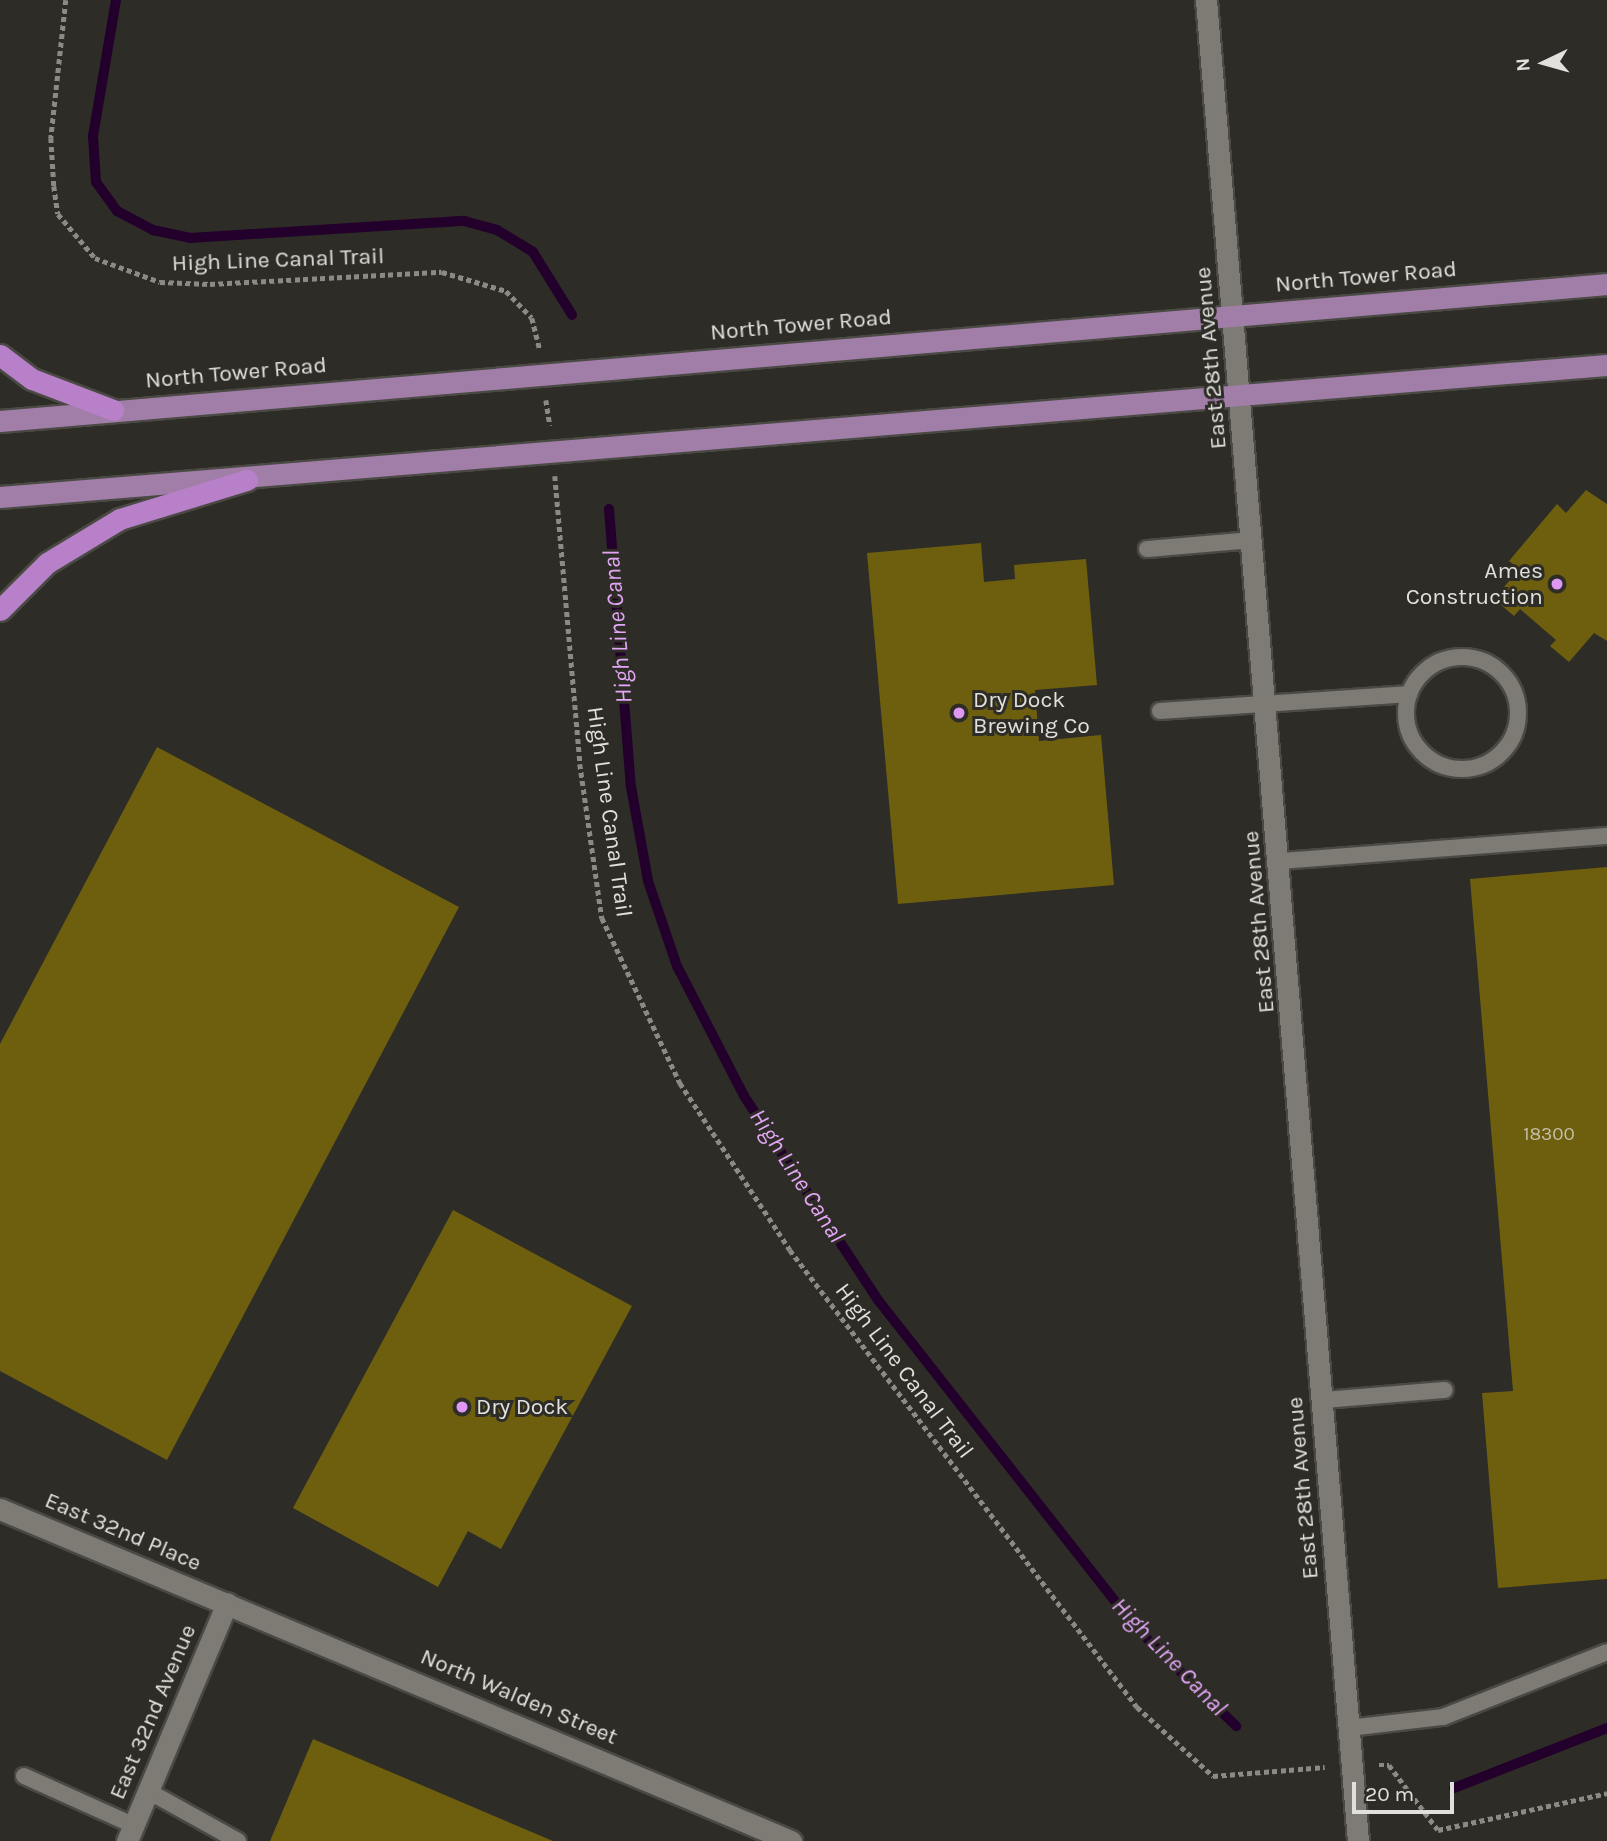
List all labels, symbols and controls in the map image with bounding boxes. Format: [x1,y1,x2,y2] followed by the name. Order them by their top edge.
[1509,28,1579,98] north arrow
[1512,57,1535,73] text: N
[171,242,385,278] street label: High Line Canal Trail
[1274,255,1458,299] street label: North Tower Road
[1189,266,1233,450] street label: East 28th Avenue
[709,303,893,347] street label: North Tower Road
[144,351,328,395] street label: North Tower Road
[597,549,639,705] water label: High Line Canal
[1406,557,1543,611] place label: Ames Construction
[1549,576,1565,592] marker: Ames Construction
[973,686,1090,740] place label: Dry Dock Brewing Co
[581,705,637,919] street label: High Line Canal Trail
[951,705,967,721] marker: Dry Dock Brewing Co
[1237,830,1281,1014] street label: East 28th Avenue
[743,1104,851,1248] water label: High Line Canal
[1523,1124,1575,1146] house number: 18300
[829,1278,979,1464] street label: High Line Canal Trail
[476,1393,568,1421] place label: Dry Dock
[1281,1396,1325,1580] street label: East 28th Avenue
[454,1399,470,1415] marker: Dry Dock
[41,1487,205,1577] street label: East 32nd Place
[1105,1592,1233,1722] water label: High Line Canal
[104,1620,202,1804] street label: East 32nd Avenue
[416,1643,622,1751] street label: North Walden Street
[1355,1768,1456,1812] scale bar
[1365,1782,1414,1806] text: 20 m

